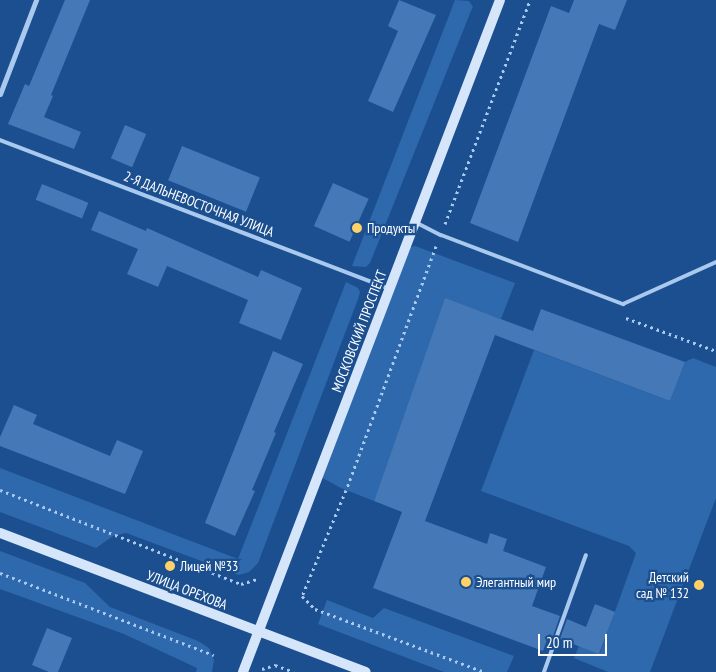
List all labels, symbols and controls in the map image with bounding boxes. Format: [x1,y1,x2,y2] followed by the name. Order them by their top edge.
[121,167,277,241] street label: 2-Я ДАЛЬНЕВОСТОЧНАЯ УЛИЦА
[367,220,415,236] place label: Продукты
[351,222,363,234] marker: Продукты
[328,268,390,394] street label: МОСКОВСКИЙ ПРОСПЕКТ
[180,558,238,574] place label: Лицей №33
[164,560,176,572] marker: Лицей №33
[144,567,230,613] street label: УЛИЦА ОРЕХОВА
[636,569,689,602] place label: Детский сад № 132
[476,574,556,590] place label: Элегантный мир
[460,576,472,588] marker: Элегантный мир
[693,579,705,591] marker: Детский сад № 132
[541,624,610,656] scale bar
[546,633,572,652] text: 20 m

